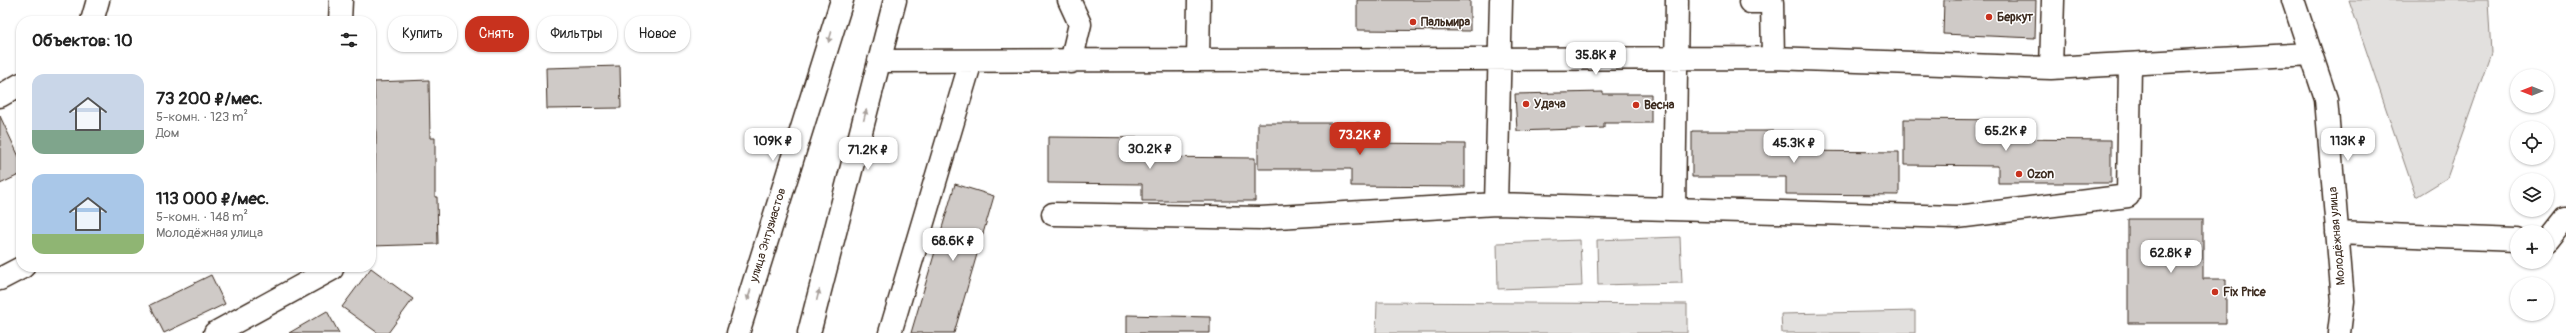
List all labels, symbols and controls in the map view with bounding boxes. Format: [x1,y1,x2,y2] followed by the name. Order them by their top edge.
[1997,10,2034,25] place label: Беркут
[1984,12,1994,22] marker: Беркут
[1421,15,1471,30] place label: Пальмира
[388,16,457,52] chip: Купить
[465,16,529,52] chip: Снять
[537,16,617,52] chip: Фильтры
[625,16,690,52] chip: Новое
[1408,17,1418,27] marker: Пальмира
[338,29,360,51] icon: filters
[32,30,133,51] text: Объектов: 10
[827,32,833,44] one-way arrow
[1559,42,1633,76] pin: 35.8K ₽
[1575,47,1617,63] text: 35.8K ₽
[2510,69,2554,113] north arrow
[2510,69,2554,321] map controls
[156,88,263,109] text: 73 200 ₽/мес.
[64,90,112,138] icon: home
[1534,97,1566,112] place label: Удача
[1644,98,1675,113] place label: Весна
[1521,99,1531,109] marker: Удача
[1631,100,1641,110] marker: Весна
[156,109,248,125] text: 5-комн. · 123 m²
[862,109,868,121] one-way arrow
[1969,118,2043,152] pin: 65.2K ₽
[2510,121,2554,165] button: locate
[1323,122,1397,156] pin: 73.2K ₽
[1984,123,2028,139] text: 65.2K ₽
[156,125,179,141] text: Дом
[1339,127,1381,143] text: 73.2K ₽
[740,128,806,162] pin: 109K ₽
[2315,128,2381,162] pin: 113K ₽
[1757,130,1831,164] pin: 45.3K ₽
[753,133,793,149] text: 109K ₽
[2330,133,2366,149] text: 113K ₽
[1772,135,1816,151] text: 45.3K ₽
[1113,136,1187,170] pin: 30.2K ₽
[831,137,905,171] pin: 71.2K ₽
[1128,141,1172,157] text: 30.2K ₽
[848,142,888,158] text: 71.2K ₽
[2027,167,2054,182] place label: Ozon
[2014,169,2024,179] marker: Ozon
[2510,173,2554,217] button: layers
[746,186,789,285] street label: улица Энтузиастов
[2325,186,2349,286] street label: Молодёжная улица
[156,188,269,209] text: 113 000 ₽/мес.
[64,190,112,238] icon: home
[156,209,248,225] text: 5-комн. · 148 m²
[156,225,263,241] text: Молодёжная улица
[2510,225,2554,269] button: +
[916,228,990,262] pin: 68.6K ₽
[932,233,975,249] text: 68.6K ₽
[2134,240,2208,274] pin: 62.8K ₽
[2150,245,2192,261] text: 62.8K ₽
[2510,277,2554,321] button: −
[2223,285,2267,300] place label: Fix Price
[2210,287,2220,297] marker: Fix Price
[746,289,752,301] one-way arrow
[816,289,822,301] one-way arrow

